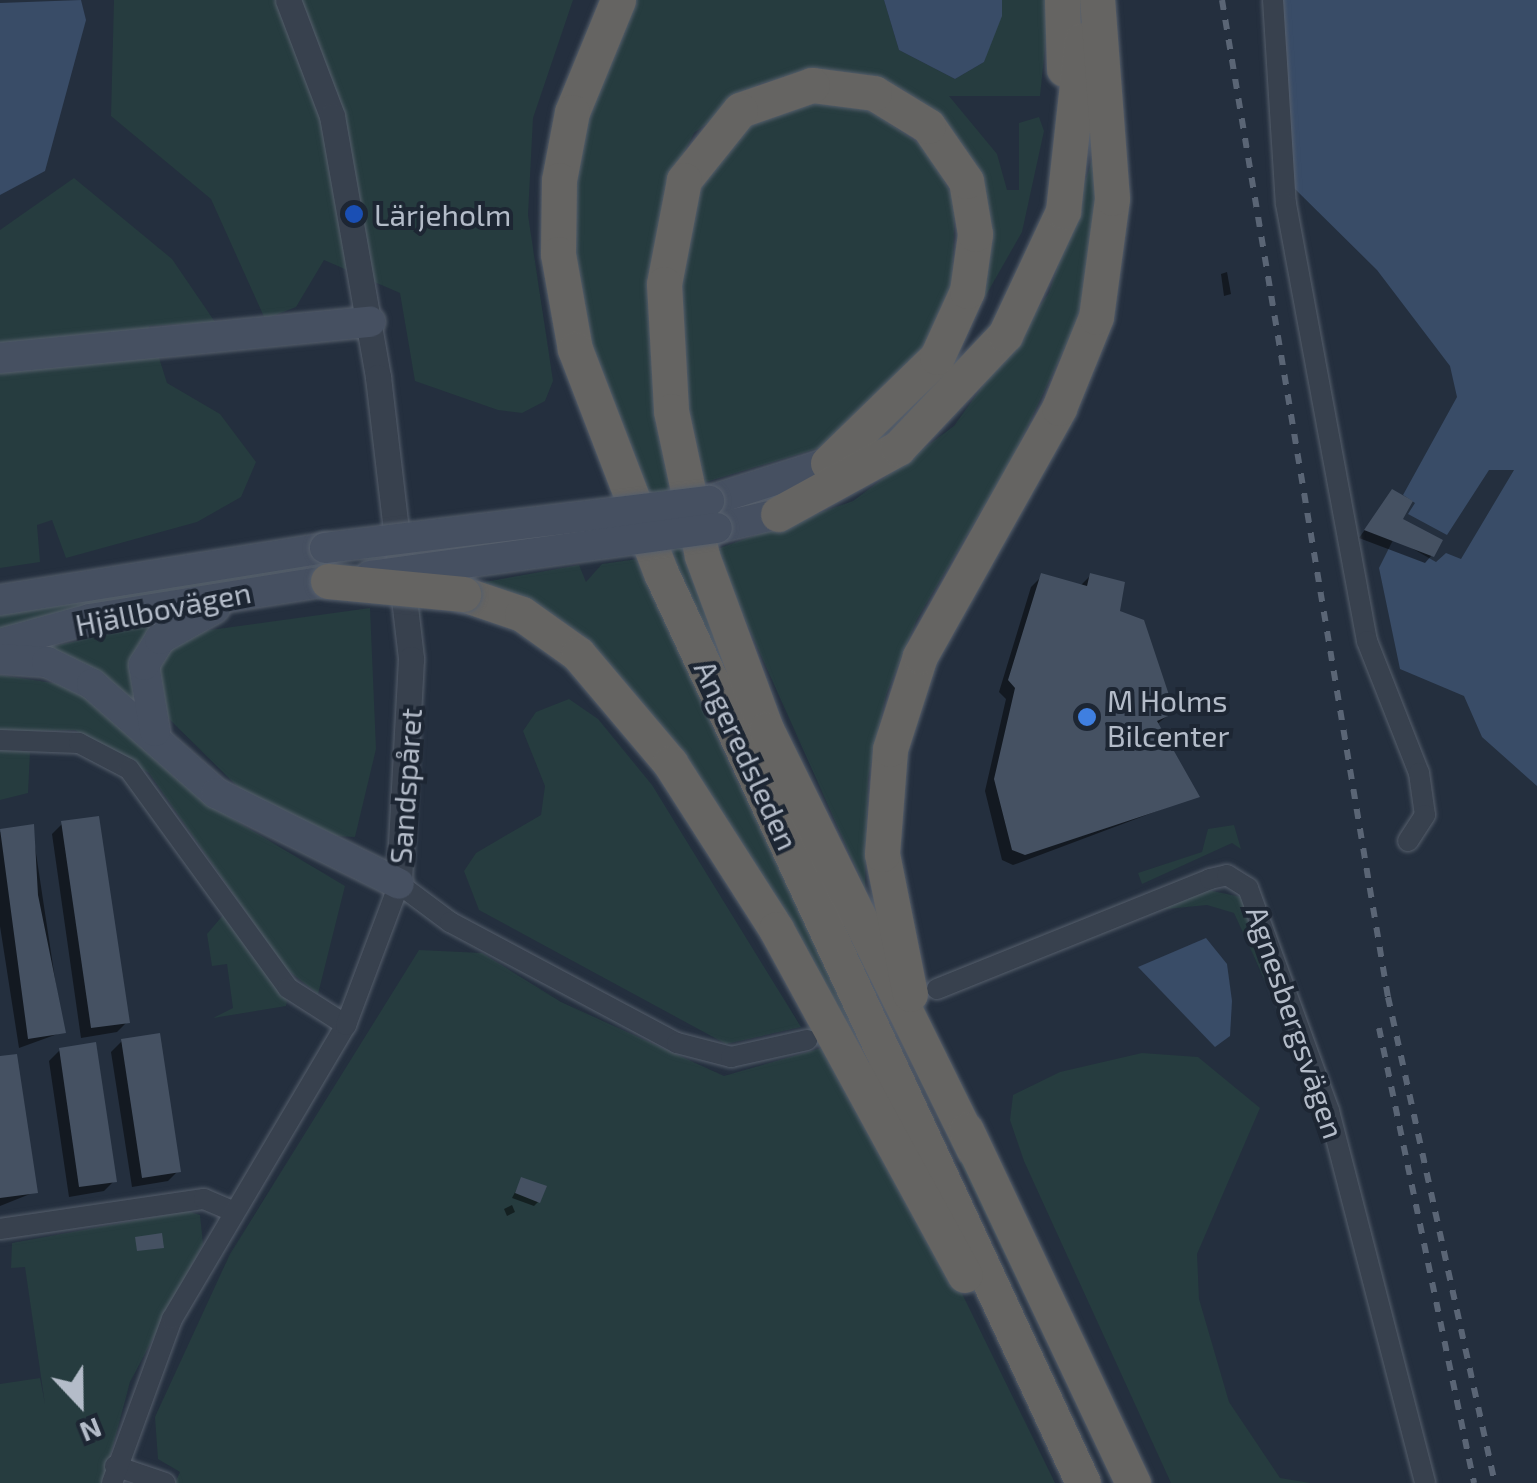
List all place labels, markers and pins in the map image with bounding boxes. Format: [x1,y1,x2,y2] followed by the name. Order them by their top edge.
[374,196,511,232] place label: Lärjeholm
[343,203,365,225] marker: Lärjeholm
[1107,682,1229,752] place label: M Holms Bilcenter
[1076,706,1098,728] marker: M Holms Bilcenter

